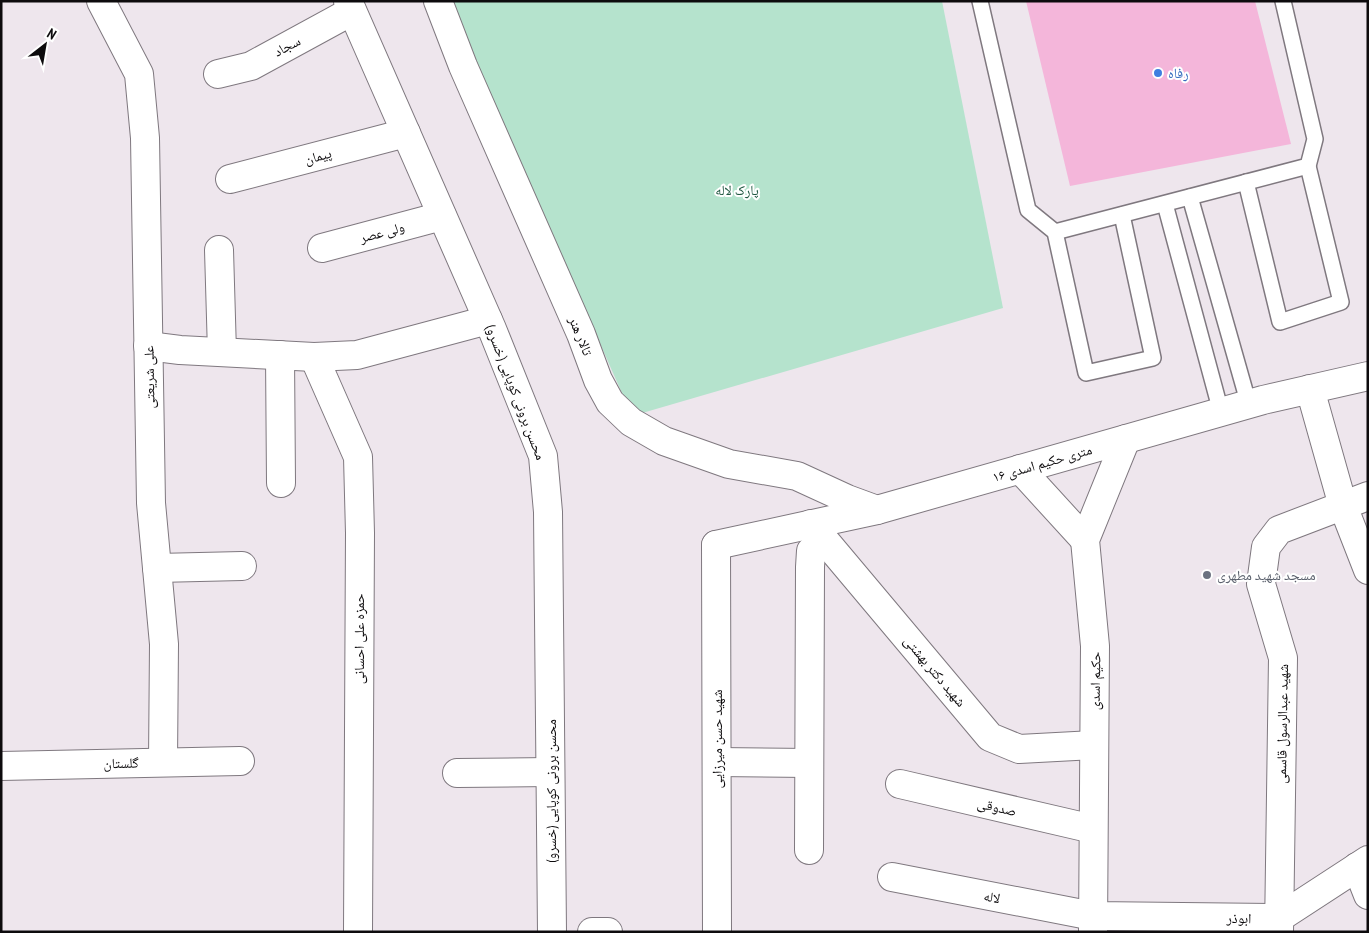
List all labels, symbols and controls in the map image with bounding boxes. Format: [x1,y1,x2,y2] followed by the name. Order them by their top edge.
[20,20,70,70] north arrow
[44,24,60,44] text: N
[270,32,304,60] street label: سجاد
[1168,64,1189,82] place label: رفاه
[1152,67,1164,79] marker: رفاه
[302,144,334,168] street label: پیمان
[715,181,759,199] park label: پارک لاله
[357,217,406,247] street label: ولی عصر
[565,313,597,358] street label: تالار هنر
[482,322,550,462] street label: محسن برونی کوپایی (خسرو)
[139,345,159,409] street label: علی شریعتی
[990,440,1094,487] street label: ۱۶ متری حکیم اسدی
[1217,566,1316,584] place label: مسجد شهید مطهری
[1201,569,1213,581] marker: مسجد شهید مطهری
[350,594,368,684] street label: حمزه علی احسانی
[900,632,970,710] street label: شهید دکتر بهشتی
[1085,651,1106,710] street label: حکیم اسدی
[1272,664,1292,784] street label: شهید عبدالرسول قاسمی
[708,690,726,788] street label: شهید حسن میرزایی
[542,719,560,863] street label: محسن برونی کوپایی (خسرو)
[103,754,139,772] street label: گلستان
[976,794,1018,820] street label: صدوقی
[982,887,1002,907] street label: لاله
[1225,909,1252,927] street label: ابوذر

